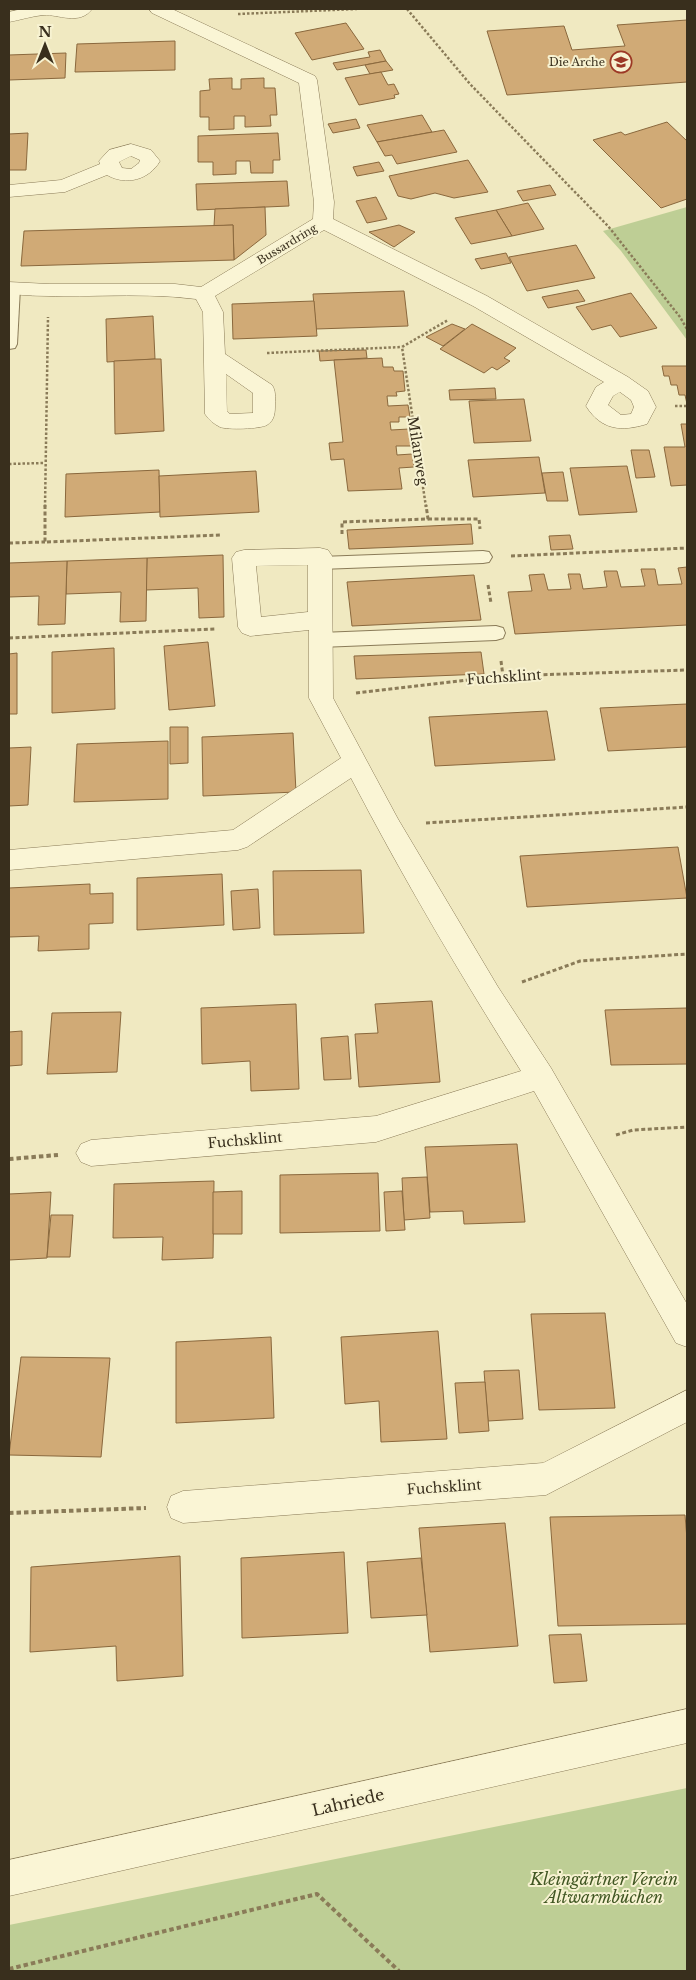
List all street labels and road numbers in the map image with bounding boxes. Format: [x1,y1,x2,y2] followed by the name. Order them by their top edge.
[254,220,320,267] street label: Bussardring
[404,415,432,487] street label: Milanweg
[466,665,543,689] street label: Fuchsklint
[207,1128,284,1152] street label: Fuchsklint
[406,1475,483,1499] street label: Fuchsklint
[310,1784,386,1820] street label: Lahriede

